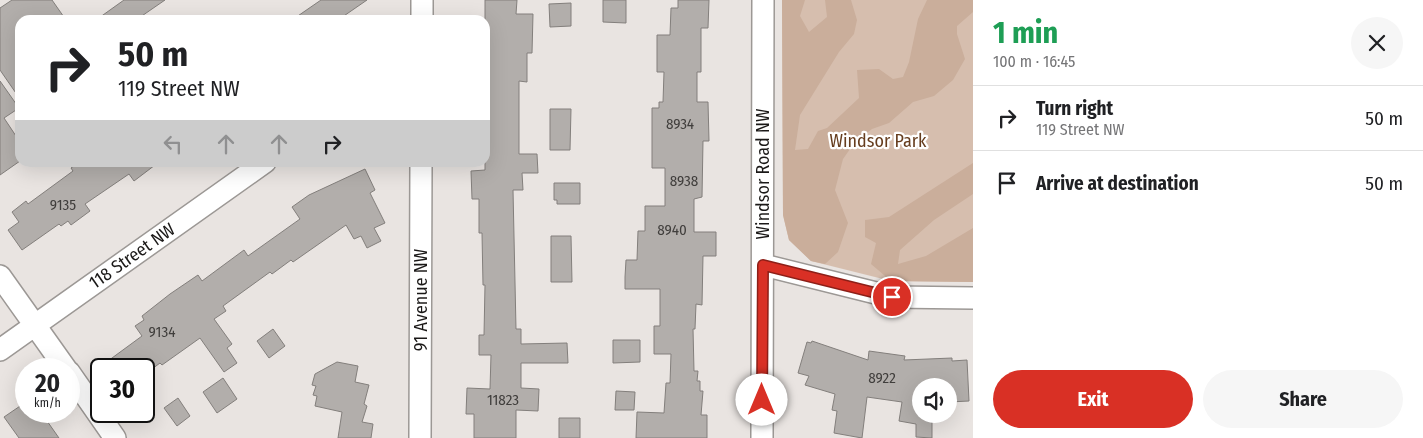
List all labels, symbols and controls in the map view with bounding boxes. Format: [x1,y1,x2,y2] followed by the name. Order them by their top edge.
[993,15,1058,51] text: 1 min
[1351,17,1403,69] button: close
[118,33,188,75] text: 50 m
[35,35,100,100] icon: right
[993,52,1075,71] text: 100 m · 16:45
[118,75,240,102] text: 119 Street NW
[1036,97,1113,120] text: Turn right
[993,104,1021,132] icon: right
[1365,107,1403,130] text: 50 m
[752,108,774,239] street label: Windsor Road NW
[666,115,694,133] house number: 8934
[1036,120,1125,139] text: 119 Street NW
[159,130,187,158] icon: left
[212,130,240,158] icon: ahead
[265,130,293,158] icon: ahead
[318,130,346,158] icon: right
[830,130,927,152] park label: Windsor Park
[993,169,1021,197] icon: arrive
[670,172,698,190] house number: 8938
[1036,172,1199,195] text: Arrive at destination
[1365,172,1403,195] text: 50 m
[50,196,76,214] house number: 9135
[85,218,180,294] street label: 118 Street NW
[657,221,687,239] house number: 8940
[410,248,432,351] street label: 91 Avenue NW
[871,276,913,318] pin
[878,283,906,311] icon: arrive
[149,323,175,341] house number: 9134
[90,358,155,423] speed limit sign: 30
[35,369,60,399] text: 20
[868,369,896,387] house number: 8922
[993,370,1193,428] button: Exit
[1203,370,1403,428] button: Share
[735,373,787,425] position arrow
[912,378,957,423] map controls
[912,378,957,423] button: sound
[487,391,519,409] house number: 11823
[34,396,61,410] text: km/h

